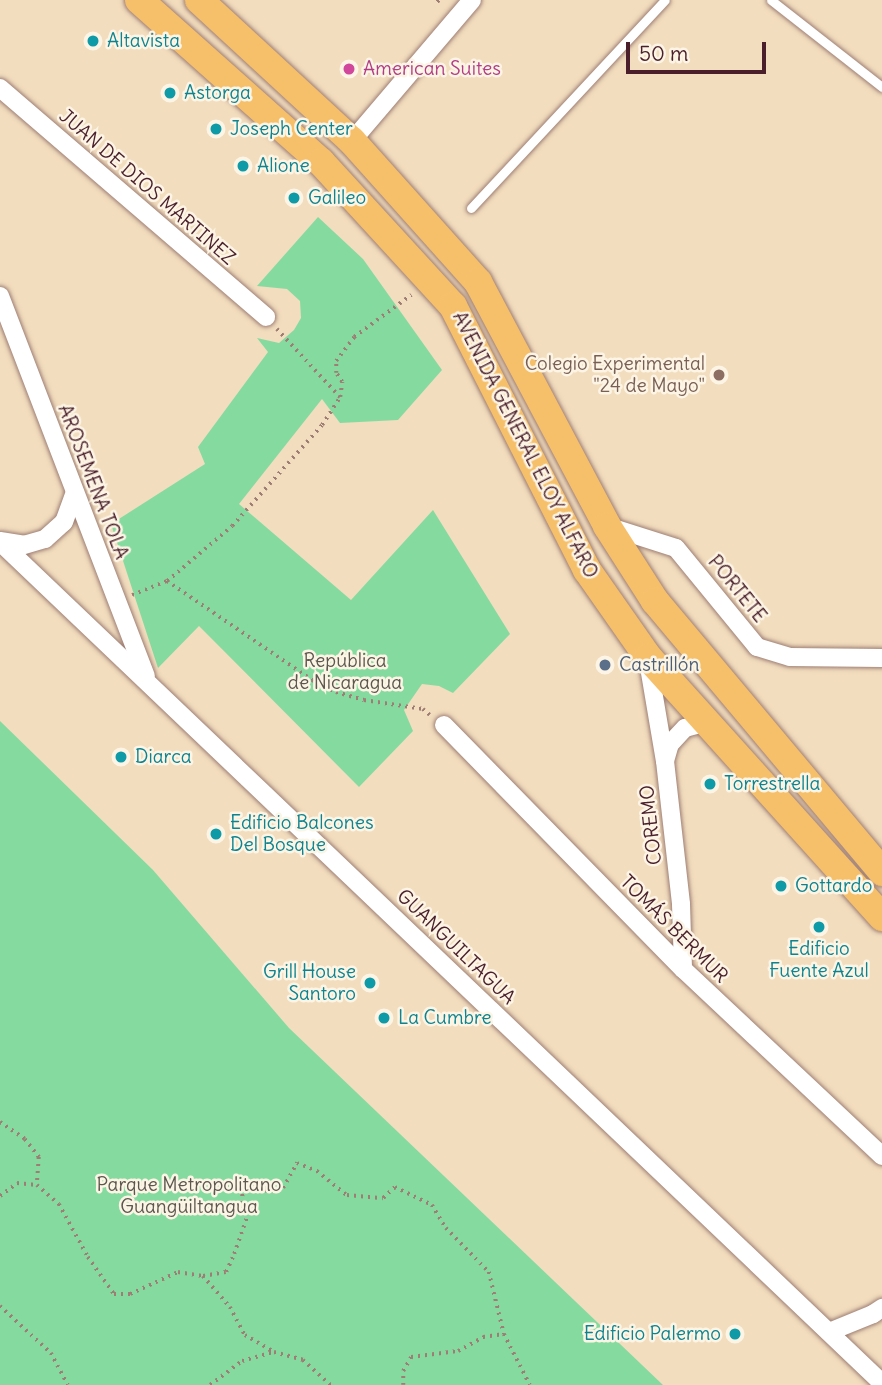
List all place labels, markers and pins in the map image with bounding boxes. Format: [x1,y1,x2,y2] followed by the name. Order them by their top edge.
[107,30,180,52] place label: Altavista
[85,33,101,49] marker: Altavista
[363,58,501,80] place label: American Suites
[341,61,357,77] marker: American Suites
[184,82,251,104] place label: Astorga
[162,85,178,101] marker: Astorga
[230,118,353,140] place label: Joseph Center
[208,121,224,137] marker: Joseph Center
[257,155,310,177] place label: Alione
[235,158,251,174] marker: Alione
[308,187,366,209] place label: Galileo
[286,190,302,206] marker: Galileo
[525,353,705,397] place label: Colegio Experimental "24 de Mayo"
[711,367,727,383] marker: Colegio Experimental "24 de Mayo"
[619,654,699,676] place label: Castrillón
[597,657,613,673] marker: Castrillón
[135,746,192,768] place label: Diarca
[113,749,129,765] marker: Diarca
[724,773,820,795] place label: Torrestrella
[702,776,718,792] marker: Torrestrella
[230,812,374,856] place label: Edificio Balcones Del Bosque
[208,826,224,842] marker: Edificio Balcones Del Bosque
[795,875,872,897] place label: Gottardo
[773,878,789,894] marker: Gottardo
[811,919,827,935] marker: Edificio Fuente Azul
[769,938,869,982] place label: Edificio Fuente Azul
[263,961,356,1005] place label: Grill House Santoro
[362,975,378,991] marker: Grill House Santoro
[398,1007,491,1029] place label: La Cumbre
[376,1010,392,1026] marker: La Cumbre
[584,1323,721,1345] place label: Edificio Palermo
[727,1326,743,1342] marker: Edificio Palermo

